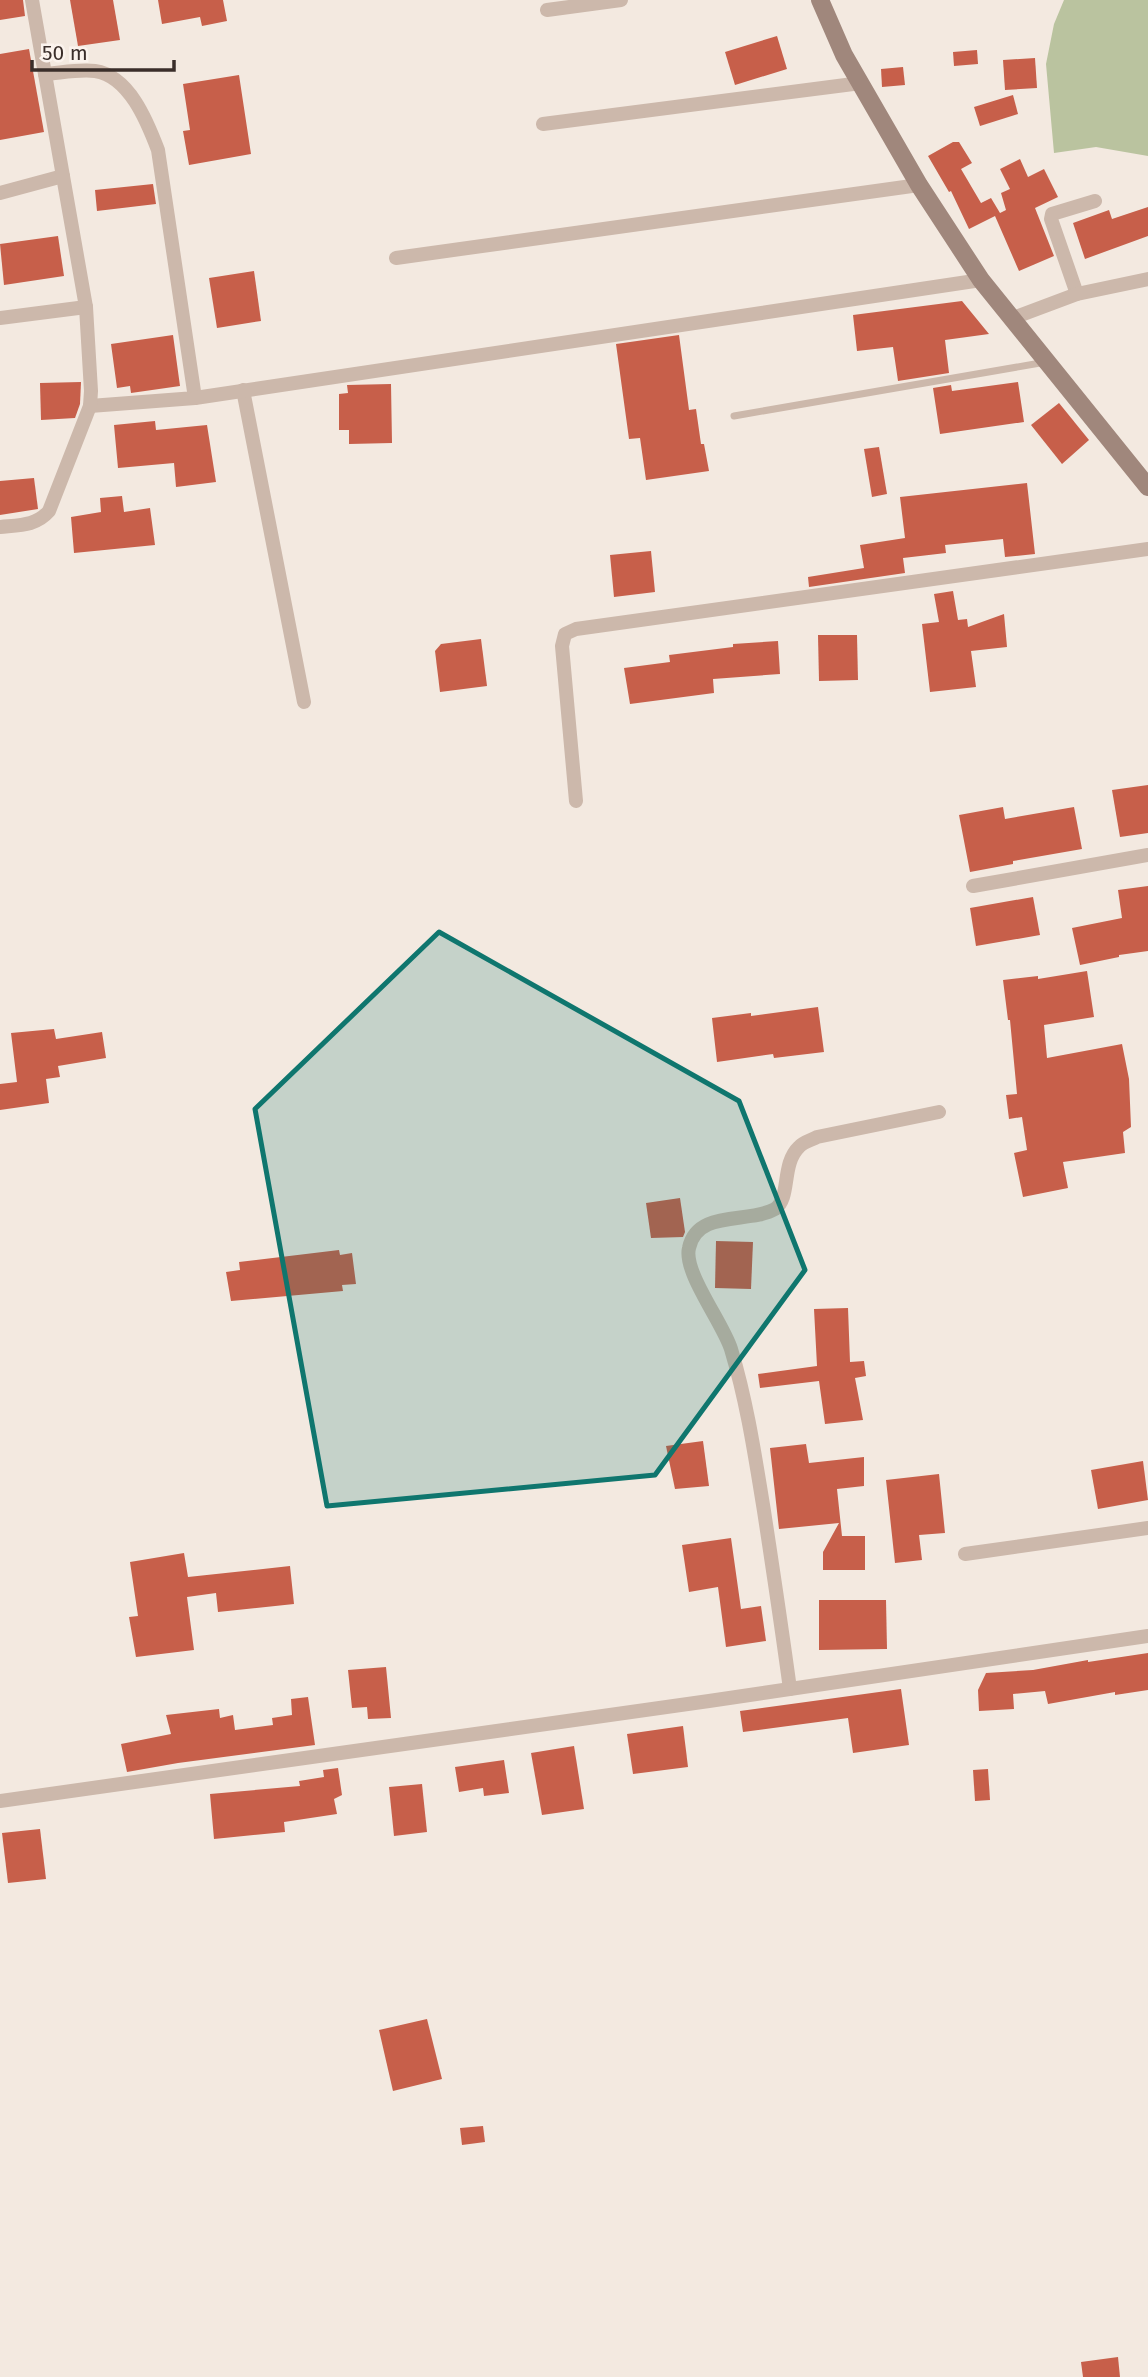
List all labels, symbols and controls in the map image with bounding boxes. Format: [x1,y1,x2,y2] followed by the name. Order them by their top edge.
[32,28,173,72] scale bar
[42,40,88,66] text: 50 m

